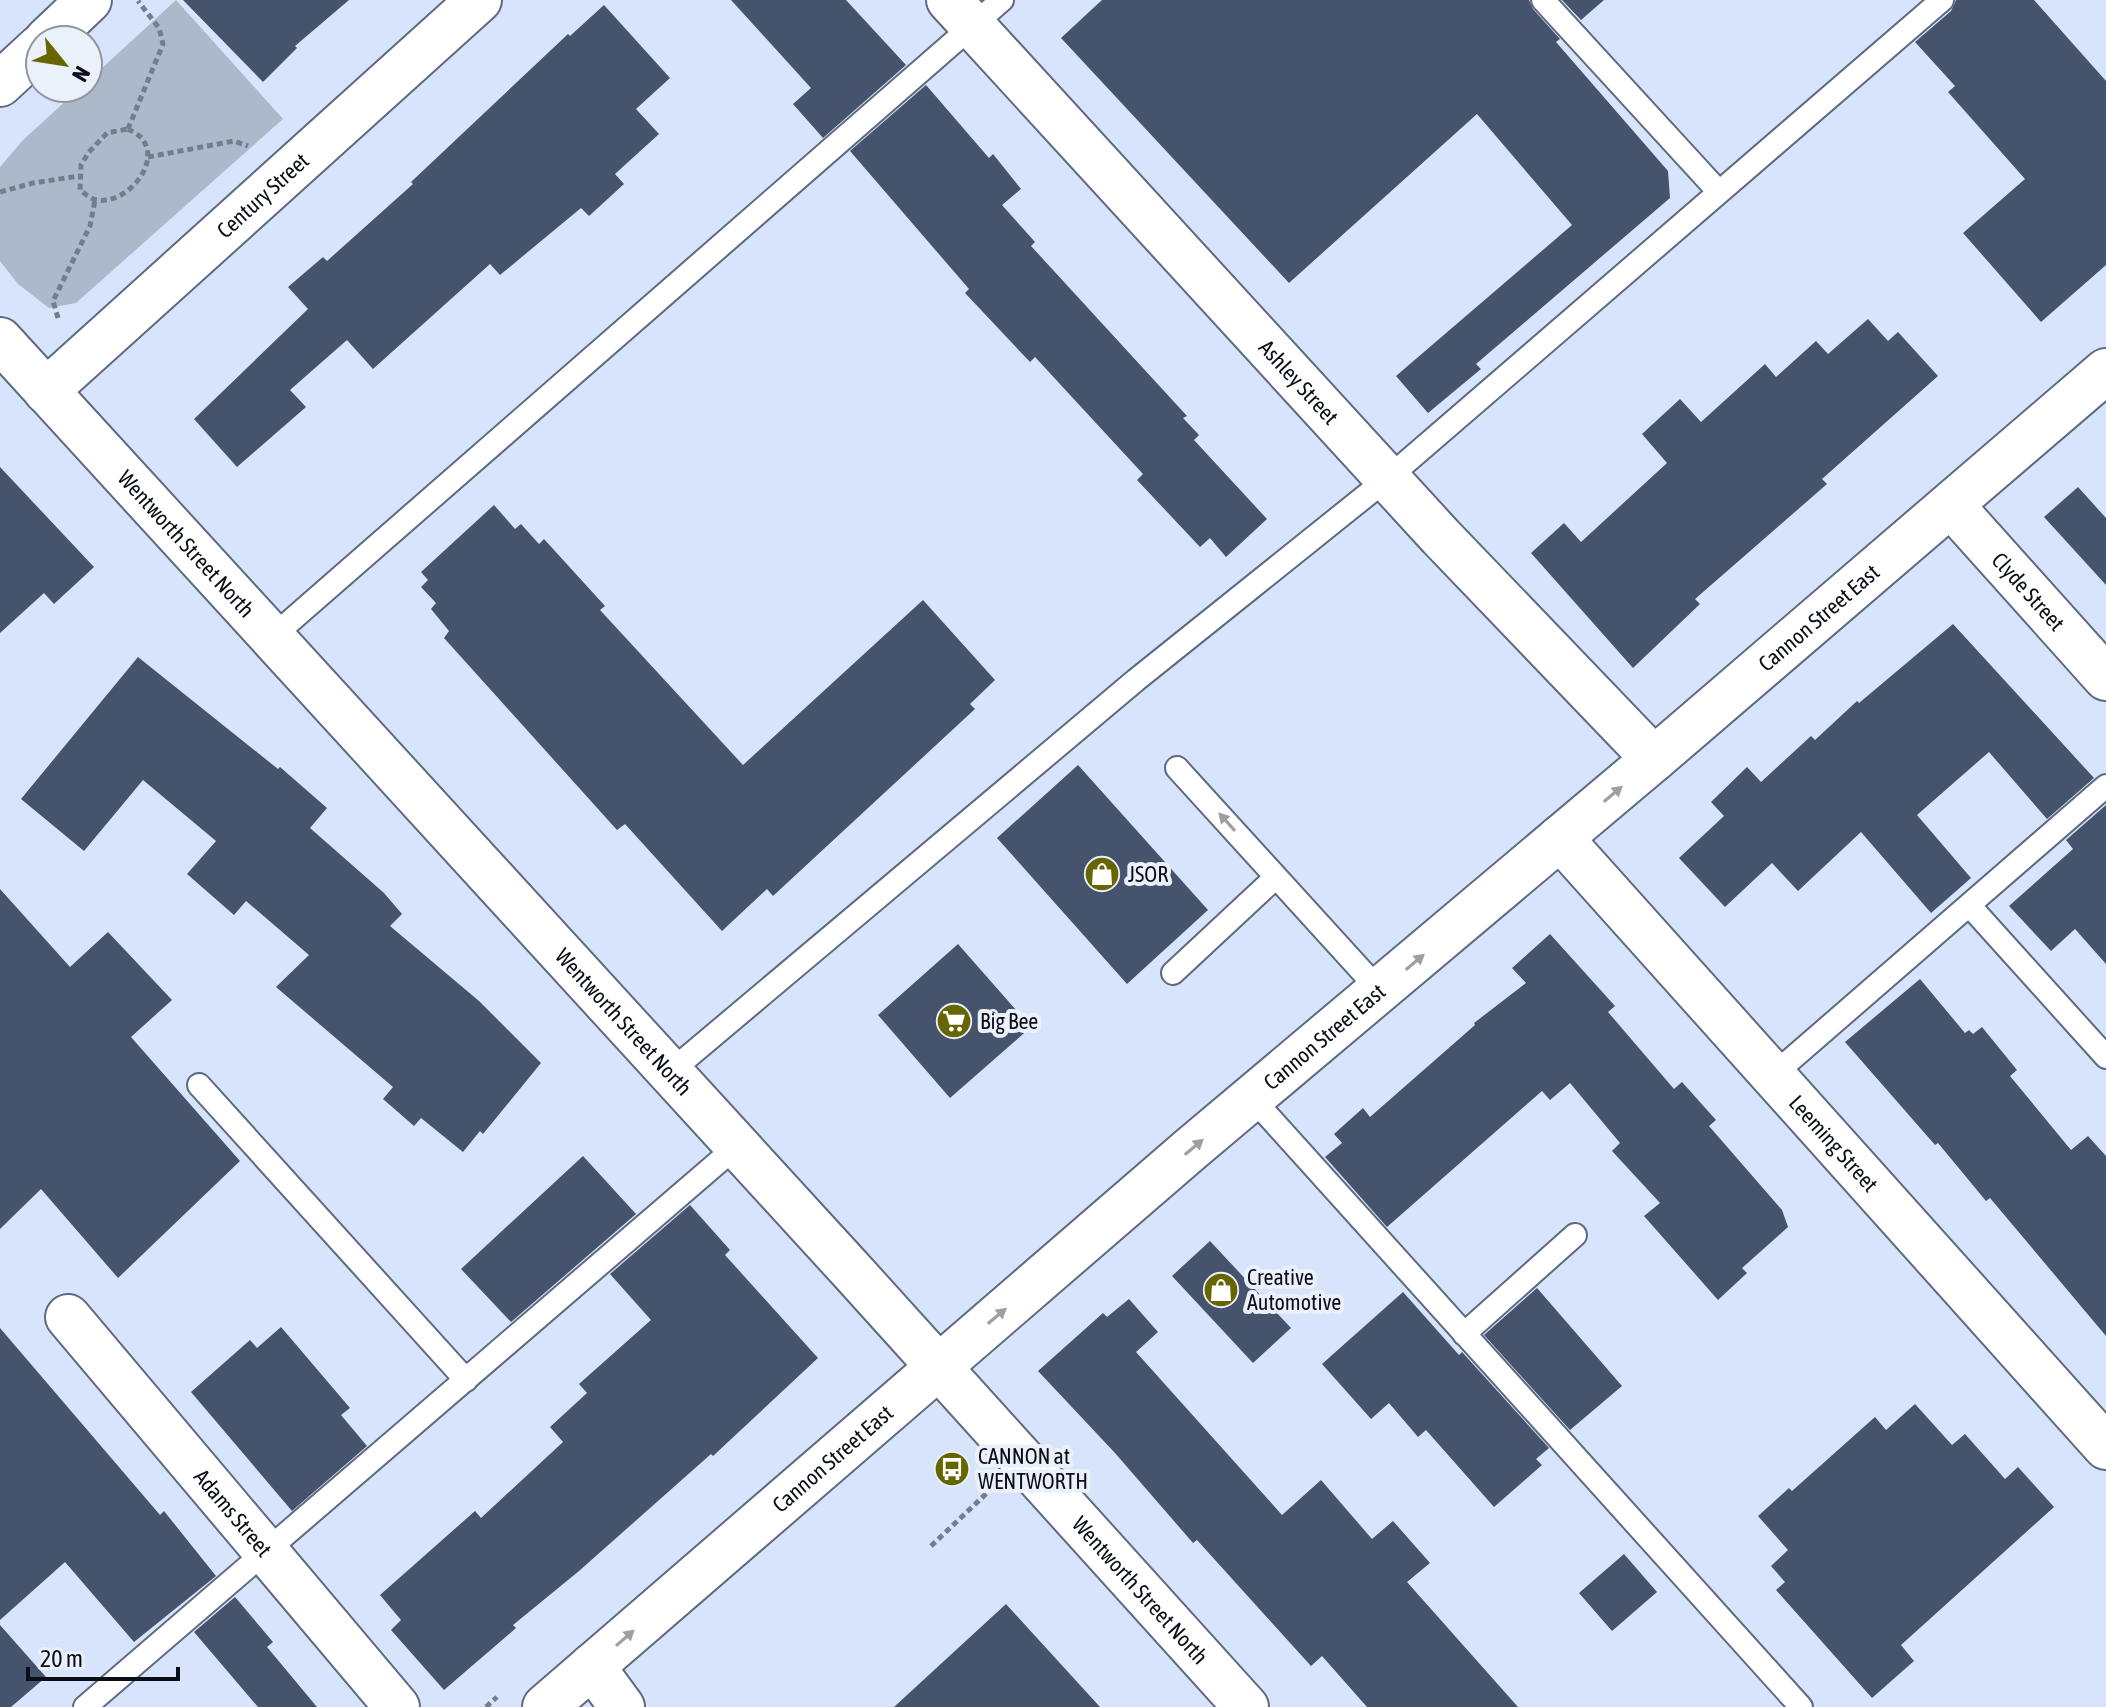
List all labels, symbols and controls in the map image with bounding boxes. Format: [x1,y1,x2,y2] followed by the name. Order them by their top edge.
[24,24,104,104] north arrow
[67,62,96,86] text: N
[212,147,314,243] street label: Century Street
[1254,334,1344,429] street label: Ashley Street
[113,465,260,622] street label: Wentworth Street North
[1987,547,2070,636] street label: Clyde Street
[1753,559,1884,677] street label: Cannon Street East
[1603,786,1623,803] one-way arrow
[1218,813,1236,832] one-way arrow
[1083,855,1121,893] shop icon: JSOR
[1128,861,1168,887] place label: JSOR
[550,943,697,1100] street label: Wentworth Street North
[1404,954,1424,971] one-way arrow
[1258,978,1390,1095] street label: Cannon Street East
[935,1002,973,1040] supermarket icon: Big Bee
[980,1008,1038,1034] place label: Big Bee
[1784,1090,1884,1197] street label: Leeming Street
[1184,1139,1204,1156] one-way arrow
[1247,1264,1341,1315] place label: Creative Automotive
[1202,1271,1240,1309] shop icon: Creative Automotive
[986,1308,1006,1325] one-way arrow
[767,1400,898,1518] street label: Cannon Street East
[978,1443,1088,1494] place label: CANNON at WENTWORTH
[933,1450,971,1488] bus stop icon: CANNON at WENTWORTH
[189,1464,277,1562] street label: Adams Street
[1067,1511,1214,1669] street label: Wentworth Street North
[616,1629,635,1647] one-way arrow
[28,1631,178,1681] scale bar
[40,1645,83,1672] text: 20 m

